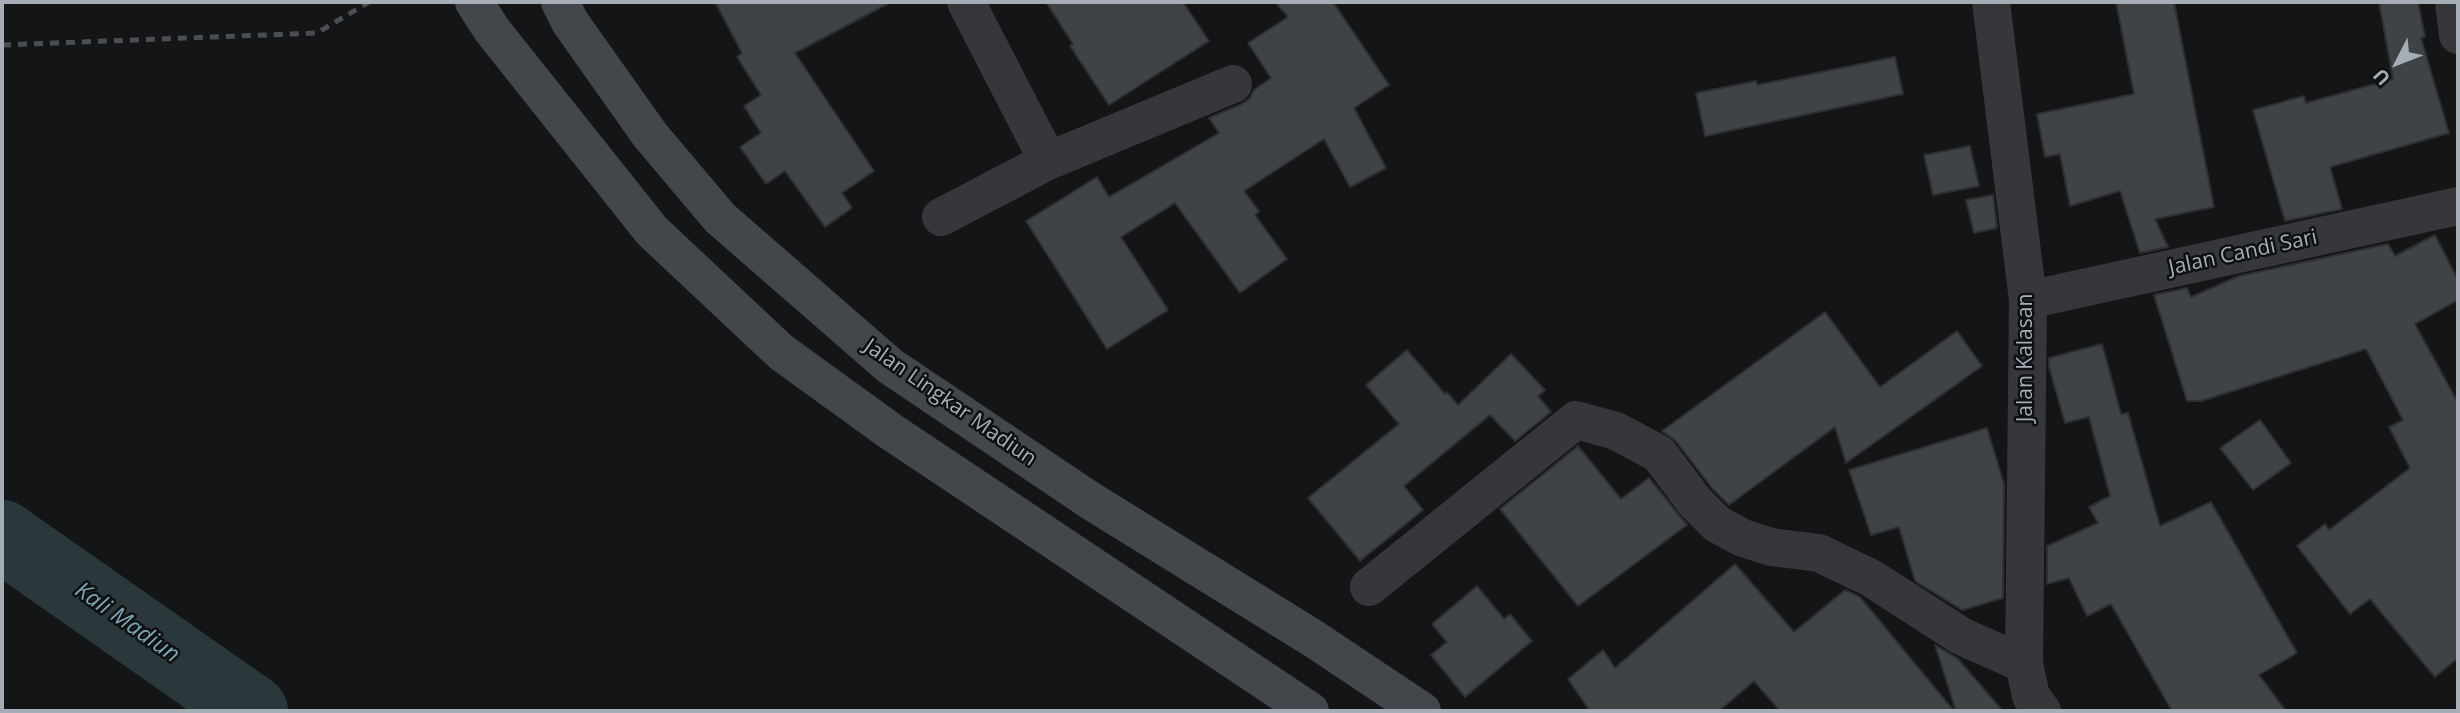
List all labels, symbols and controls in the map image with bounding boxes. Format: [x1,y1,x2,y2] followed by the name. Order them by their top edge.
[2362,28,2432,98] north arrow
[2367,63,2396,91] text: U
[2167,225,2319,281] street label: Jalan Candi Sari
[2013,294,2039,422] street label: Jalan Kalasan
[859,334,1041,472] street label: Jalan Lingkar Madiun
[69,577,185,669] water label: Kali Madiun

